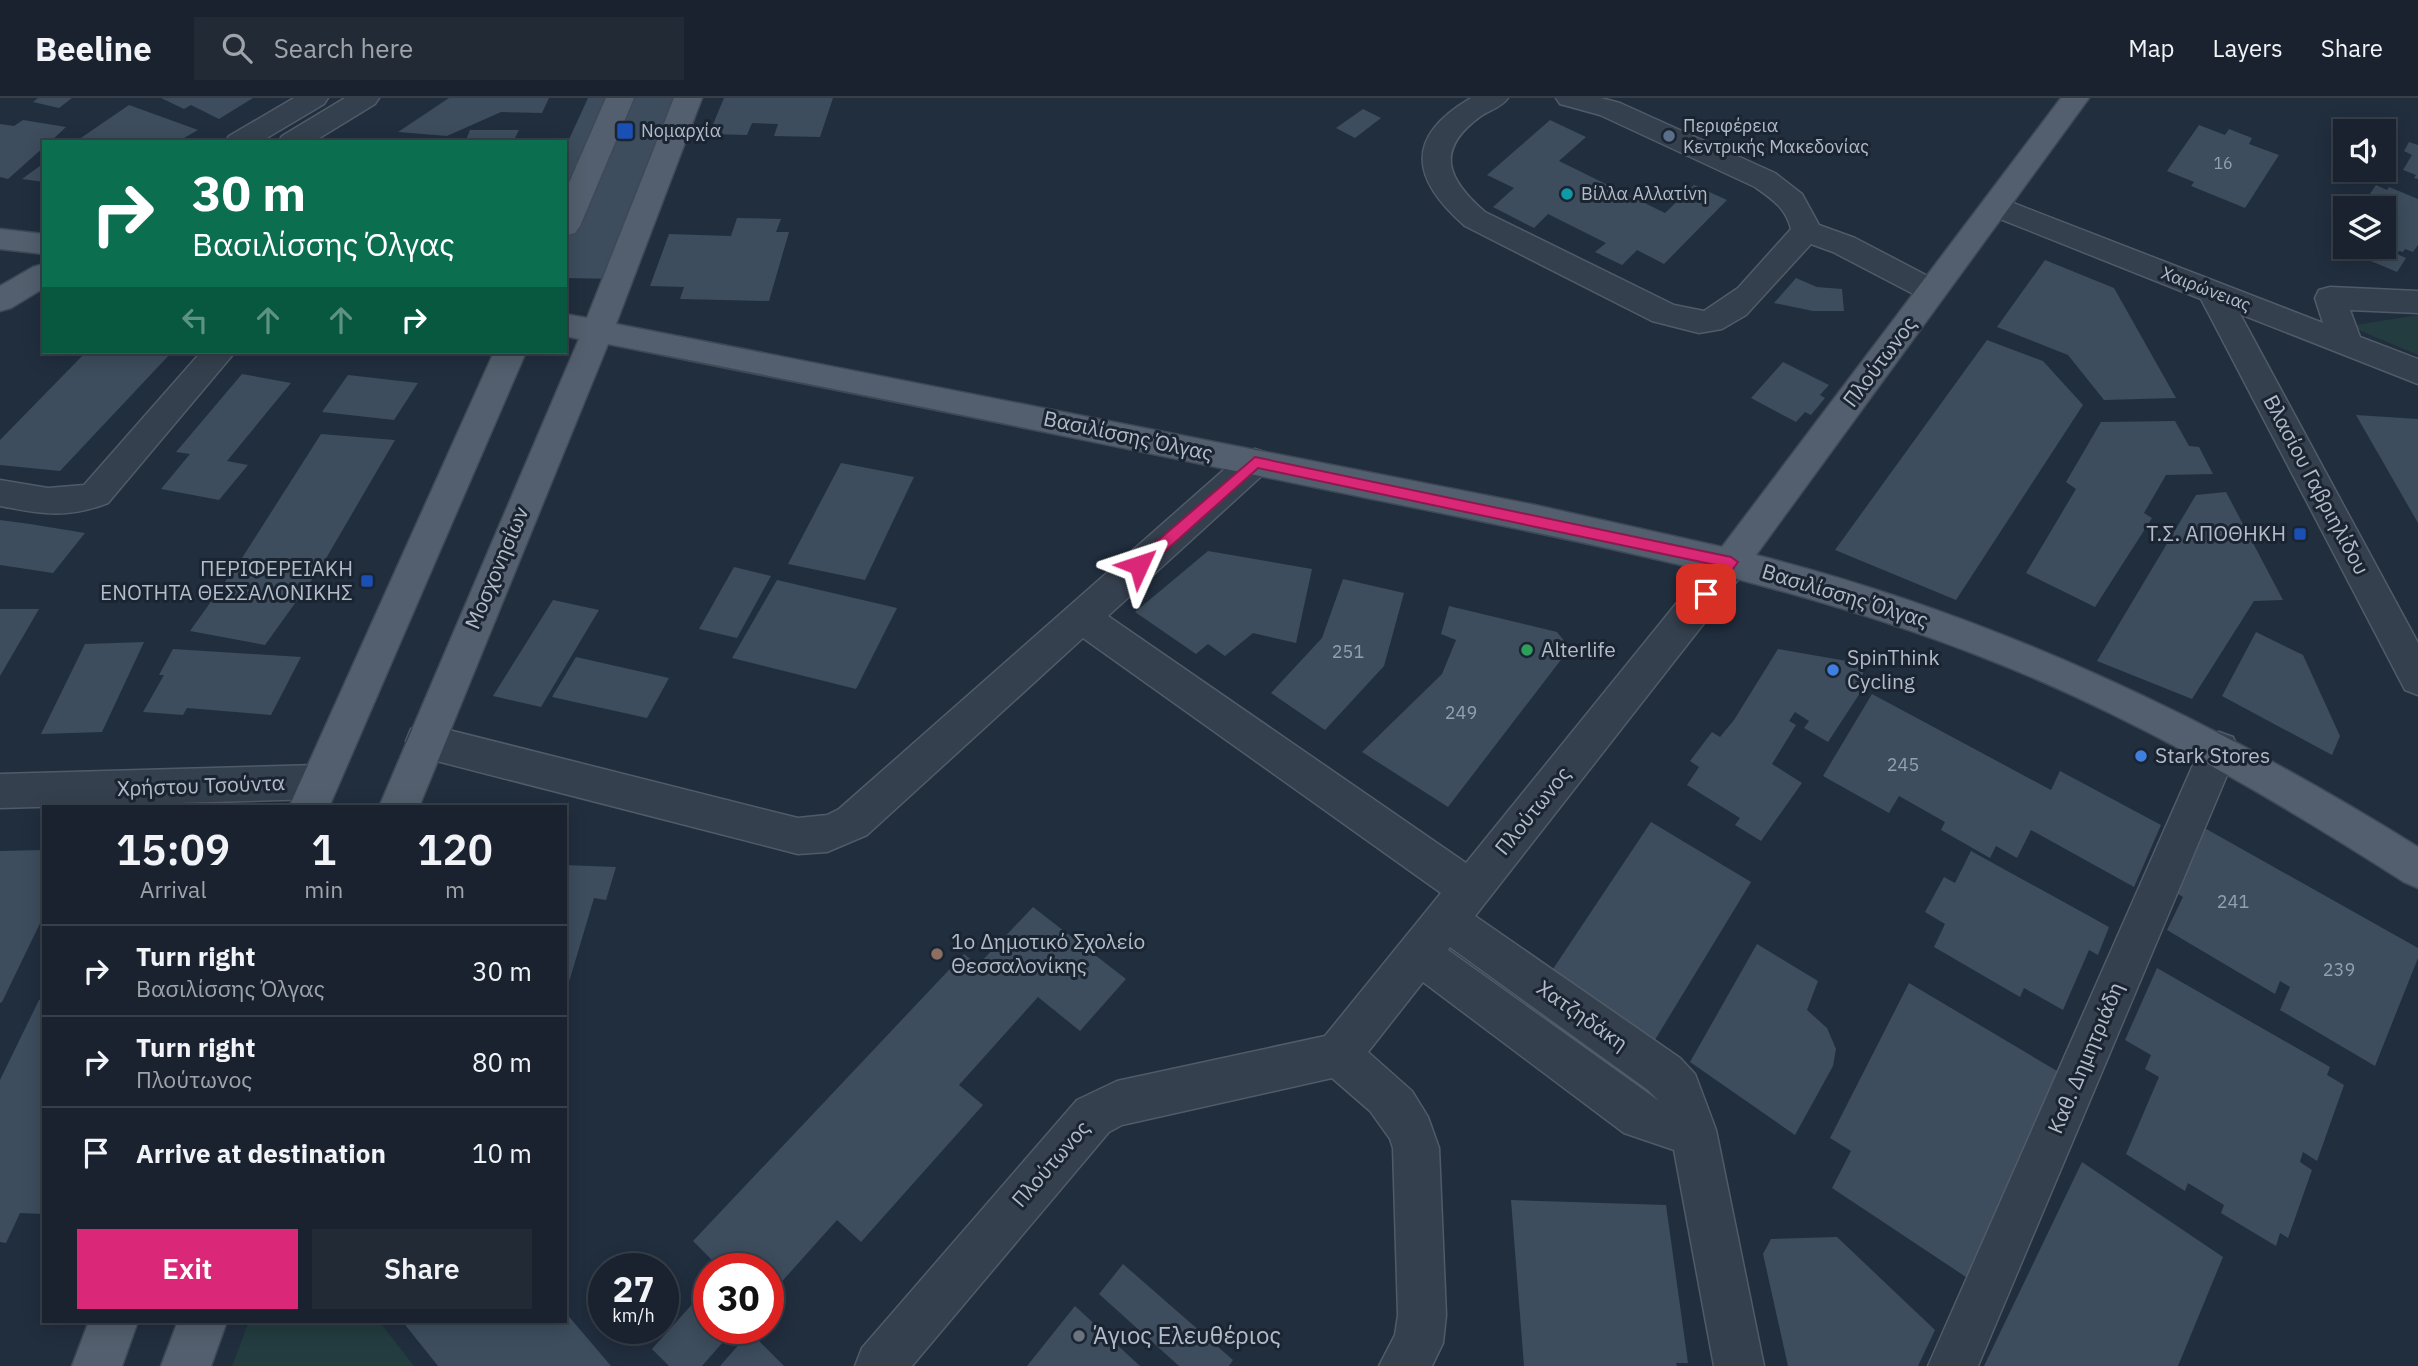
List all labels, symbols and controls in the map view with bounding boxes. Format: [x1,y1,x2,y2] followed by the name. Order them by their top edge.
[194,17,684,80] search box
[35,27,152,70] text: Beeline
[218,29,256,67] icon: search
[274,31,413,65] text: Search here
[2128,32,2175,64] text: Map
[2213,32,2283,64] text: Layers
[2321,32,2383,64] text: Share
[1683,114,1869,158] place label: Περιφέρεια Κεντρικής Μακεδονίας
[641,119,721,142] place label: Νομαρχία
[2333,119,2396,259] map controls
[2333,119,2396,182] button: sound
[615,121,635,141] marker: Νομαρχία
[1661,128,1677,144] marker: Περιφέρεια Κεντρικής Μακεδονίας
[2213,153,2233,173] house number: 16
[192,161,306,224] text: 30 m
[77,168,168,259] icon: right
[1581,182,1708,205] place label: Βίλλα Αλλατίνη
[1559,186,1575,202] marker: Βίλλα Αλλατίνη
[2333,196,2396,259] button: layers
[192,223,455,265] text: Βασιλίσσης Όλγας
[2158,261,2255,316] street label: Χαιρώνειας
[176,301,214,339] icon: left
[249,301,287,339] icon: ahead
[322,301,360,339] icon: ahead
[395,301,433,339] icon: right
[1836,311,1922,412] street label: Πλούτωνος
[2258,390,2376,579] street label: Βλασίου Γαβριηλίδου
[1041,403,1215,467] street label: Βασιλίσσης Όλγας
[458,502,535,633] street label: Μοσχονησίων
[2146,519,2286,547] place label: Τ.Σ. ΑΠΟΘΗΚΗ
[2292,526,2308,542] marker: Τ.Σ. ΑΠΟΘΗΚΗ
[1102,528,1176,602] position arrow
[100,554,353,606] place label: ΠΕΡΙΦΕΡΕΙΑΚΗ ΕΝΟΤΗΤΑ ΘΕΣΣΑΛΟΝΙΚΗΣ
[1759,556,1932,634] street label: Βασιλίσσης Όλγας
[1676,564,1736,624] pin
[359,573,375,589] marker: ΠΕΡΙΦΕΡΕΙΑΚΗ ΕΝΟΤΗΤΑ ΘΕΣΣΑΛΟΝΙΚΗΣ
[1687,575,1725,613] icon: arrive
[1541,635,1616,663] place label: Alterlife
[1332,640,1364,663] house number: 251
[1519,642,1535,658] marker: Alterlife
[1847,643,1940,695] place label: SpinThink Cycling
[1825,662,1841,678] marker: SpinThink Cycling
[1445,701,1477,724] house number: 249
[2155,741,2270,769] place label: Stark Stores
[2133,748,2149,764] marker: Stark Stores
[1887,753,1919,776] house number: 245
[1488,760,1577,860] street label: Πλούτωνος
[116,768,286,802] street label: Χρήστου Τσούντα
[116,822,230,877] text: 15:09
[311,822,336,877] text: 1
[417,822,493,877] text: 120
[140,874,207,904] text: Arrival
[304,874,343,904] text: min
[445,874,465,904] text: m
[2217,890,2249,913] house number: 241
[951,927,1145,979] place label: 1ο Δημοτικό Σχολείο Θεσσαλονίκης
[136,939,255,973] text: Turn right
[929,946,945,962] marker: 1ο Δημοτικό Σχολείο Θεσσαλονίκης
[77,952,115,990] icon: right
[472,954,532,988] text: 30 m
[2323,958,2355,981] house number: 239
[136,973,325,1003] text: Βασιλίσσης Όλγας
[1532,974,1634,1057] street label: Χατζηδάκη
[2041,978,2130,1138] street label: Καθ. Δημητριάδη
[136,1030,255,1064] text: Turn right
[77,1043,115,1081] icon: right
[472,1045,532,1079] text: 80 m
[136,1064,252,1094] text: Πλούτωνος
[1005,1114,1096,1213] street label: Πλούτωνος
[77,1134,115,1172] icon: arrive
[136,1136,386,1170] text: Arrive at destination
[472,1136,532,1170] text: 10 m
[77,1229,298,1309] button: Exit
[312,1229,532,1309] button: Share
[693,1253,784,1344] speed limit sign: 30
[612,1266,655,1312] text: 27
[612,1304,655,1327] text: km/h
[1093,1319,1281,1351] place label: Άγιος Ελευθέριος
[1071,1328,1087,1344] marker: Άγιος Ελευθέριος

